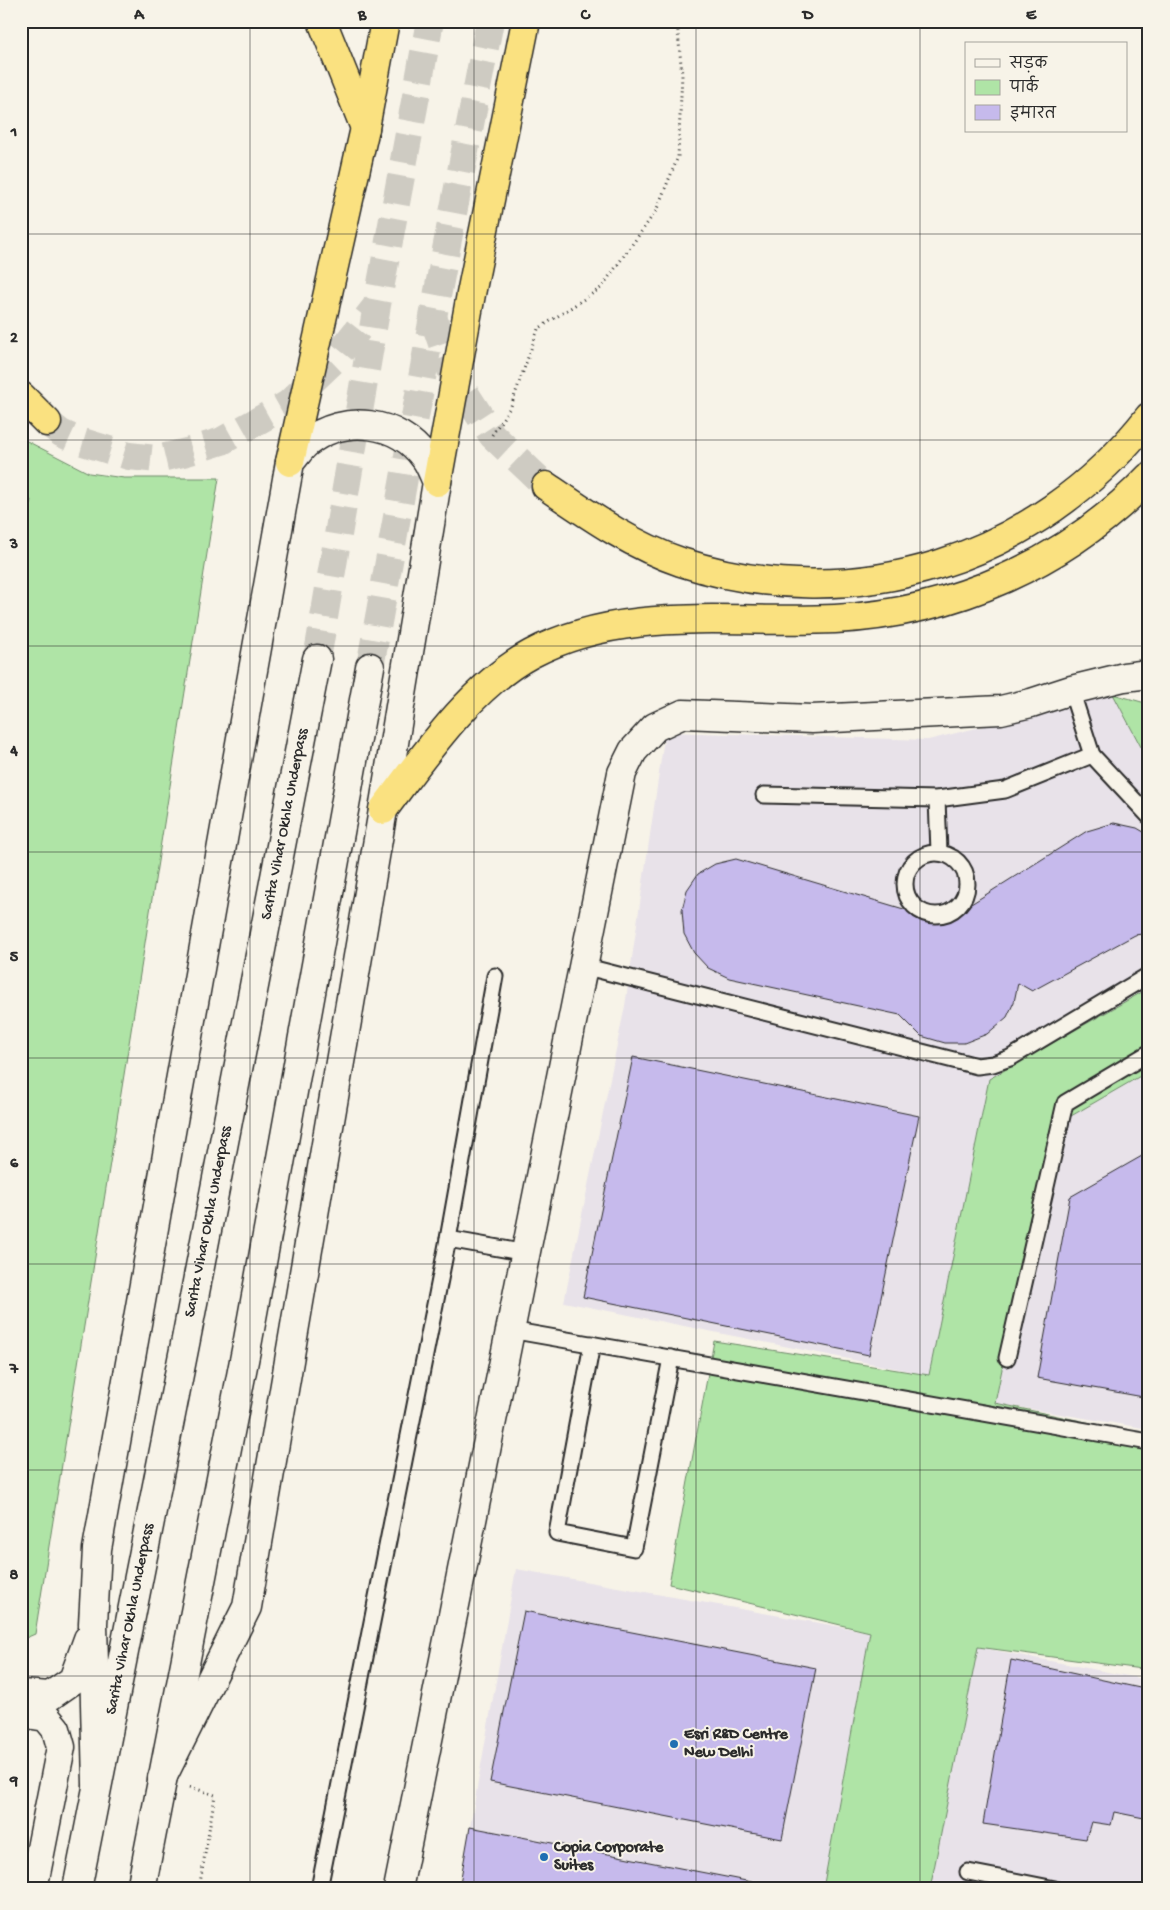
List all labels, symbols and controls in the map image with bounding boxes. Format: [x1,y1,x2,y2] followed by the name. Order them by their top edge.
[133,7,145,26] text: A
[357,7,367,26] text: B
[580,7,591,26] text: C
[801,7,814,26] text: D
[1026,7,1037,26] text: E
[965,42,1128,132] legend
[1009,56,1048,74] text: सड़क
[1009,75,1040,98] text: पार्क
[1010,105,1057,124] text: इमारत
[10,124,17,143] text: 1
[10,330,18,349] text: 2
[9,536,18,555] text: 3
[257,726,313,921] street label: Sarita Vihar Okhla Underpass
[9,743,18,762] text: 4
[10,949,19,968] text: 5
[181,1124,237,1319] street label: Sarita Vihar Okhla Underpass
[10,1155,19,1174] text: 6
[9,1361,19,1380] text: 7
[102,1521,159,1716] street label: Sarita Vihar Okhla Underpass
[10,1567,19,1586] text: 8
[684,1726,788,1763] place label: Esri R&D Centre New Delhi
[668,1738,680,1750] marker: Esri R&D Centre New Delhi
[9,1773,18,1792] text: 9
[553,1839,664,1876] place label: Copia Corporate Suites
[538,1851,550,1863] marker: Copia Corporate Suites

